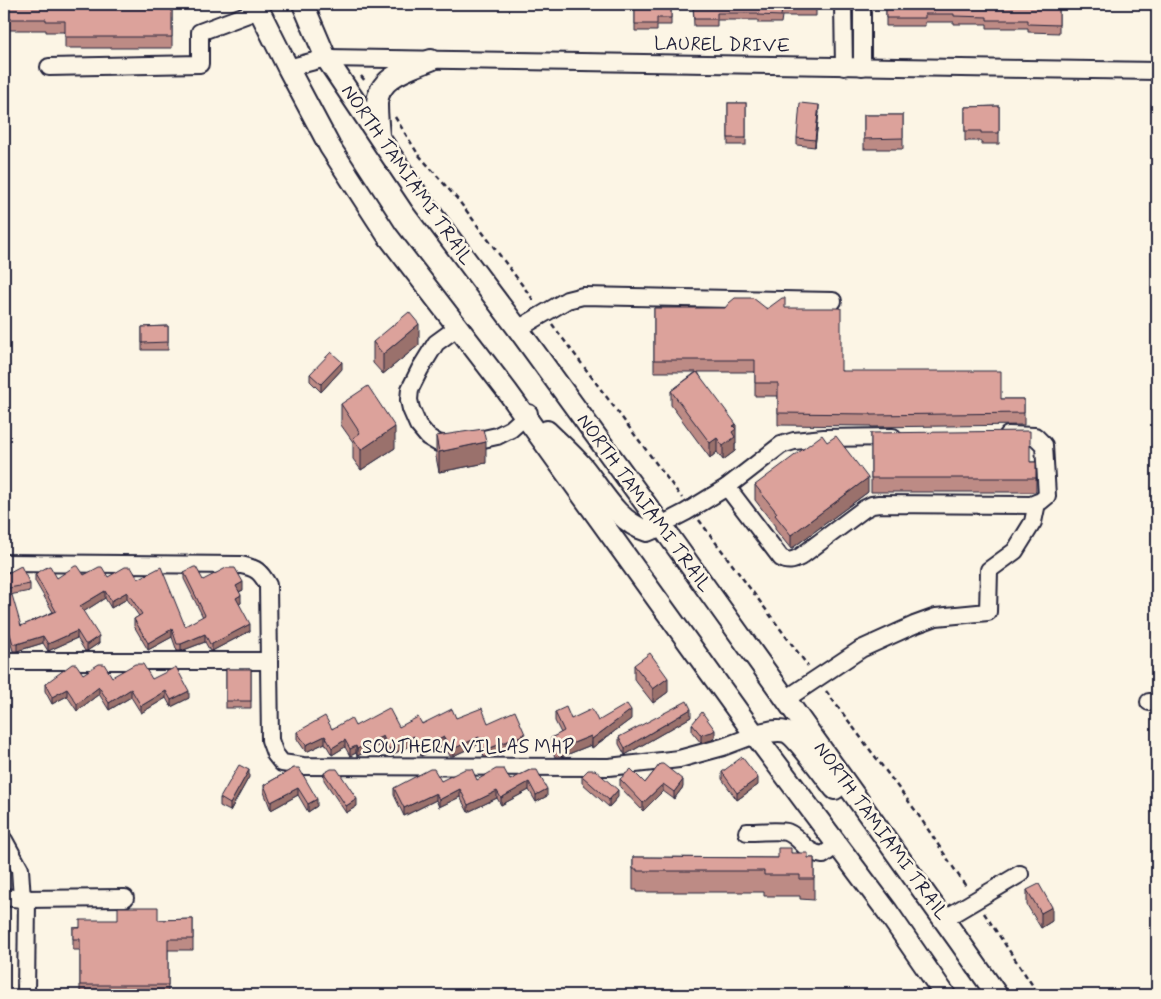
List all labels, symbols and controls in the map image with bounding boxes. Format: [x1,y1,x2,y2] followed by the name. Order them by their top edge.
[654,31,790,59] street label: LAUREL DRIVE
[335,80,479,270] street label: NORTH TAMIAMI TRAIL
[571,409,717,597] street label: NORTH TAMIAMI TRAIL
[362,735,575,760] street label: SOUTHERN VILLAS MHP
[808,737,954,925] street label: NORTH TAMIAMI TRAIL

